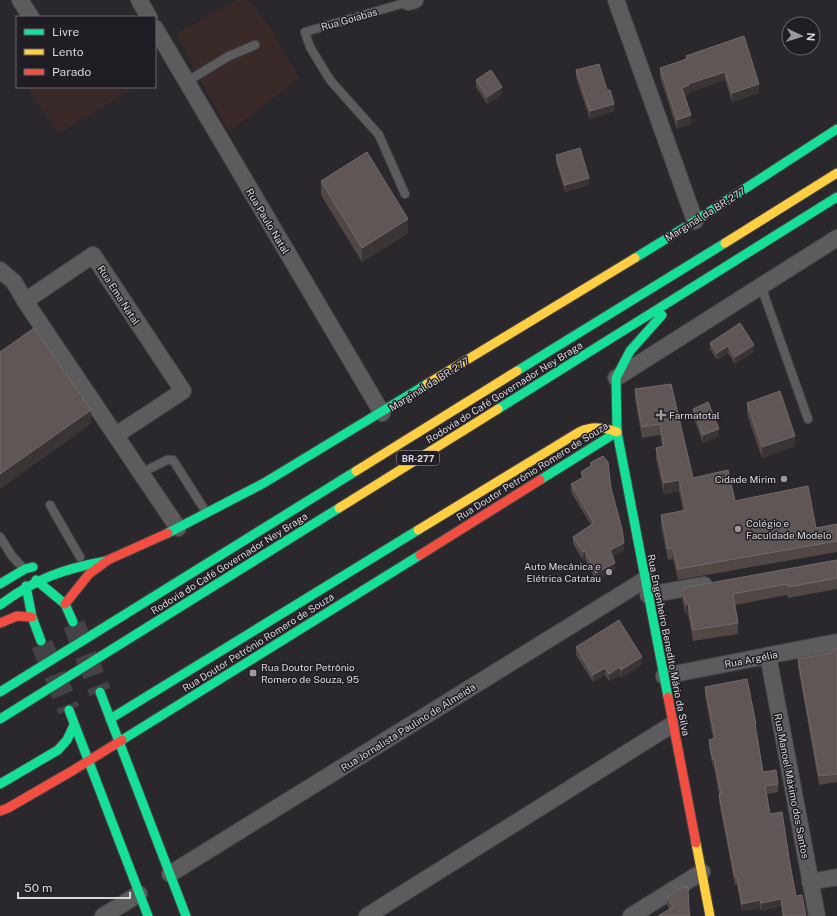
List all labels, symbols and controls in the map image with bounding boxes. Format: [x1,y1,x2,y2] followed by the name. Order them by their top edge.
[320,5,378,33] street label: Rua Goiabas
[16,16,156,88] legend
[781,16,821,56] north arrow
[52,25,80,39] text: Livre
[805,32,817,41] text: N
[52,45,84,59] text: Lento
[52,65,91,79] text: Parado
[663,184,747,244] street label: Marginal da BR-277
[244,186,292,256] street label: Rua Paulo Natal
[95,263,143,327] street label: Rua Ema Natal
[424,339,584,445] street label: Rodovia do Café Governador Ney Braga
[387,354,471,414] street label: Marginal da BR-277
[669,409,720,421] place label: Farmatotal
[656,410,666,420] marker: Farmatotal
[454,419,610,523] street label: Rua Doutor Petrônio Romero de Souza
[397,451,439,465] road number: BR-277
[715,473,776,485] place label: Cidade Mirim
[779,474,789,484] marker: Cidade Mirim
[149,510,309,616] street label: Rodovia do Café Governador Ney Braga
[746,517,832,541] place label: Colégio e Faculdade Modelo
[733,524,743,534] marker: Colégio e Faculdade Modelo
[645,553,693,737] street label: Rua Engenheiro Benedito Mário da Silva
[524,560,601,584] place label: Auto Mecânica e Elétrica Catatau
[604,567,614,577] marker: Auto Mecânica e Elétrica Catatau
[180,590,336,694] street label: Rua Doutor Petrônio Romero de Souza
[723,648,779,670] street label: Rua Argélia
[261,661,359,685] place label: Rua Doutor Petrônio Romero de Souza, 95
[248,668,258,678] marker: Rua Doutor Petrônio Romero de Souza, 95
[338,680,478,774] street label: Rua Jornalista Paulino de Almeida
[772,712,812,860] street label: Rua Manoel Máximo dos Santos
[18,874,130,900] scale bar
[24,881,52,895] text: 50 m

